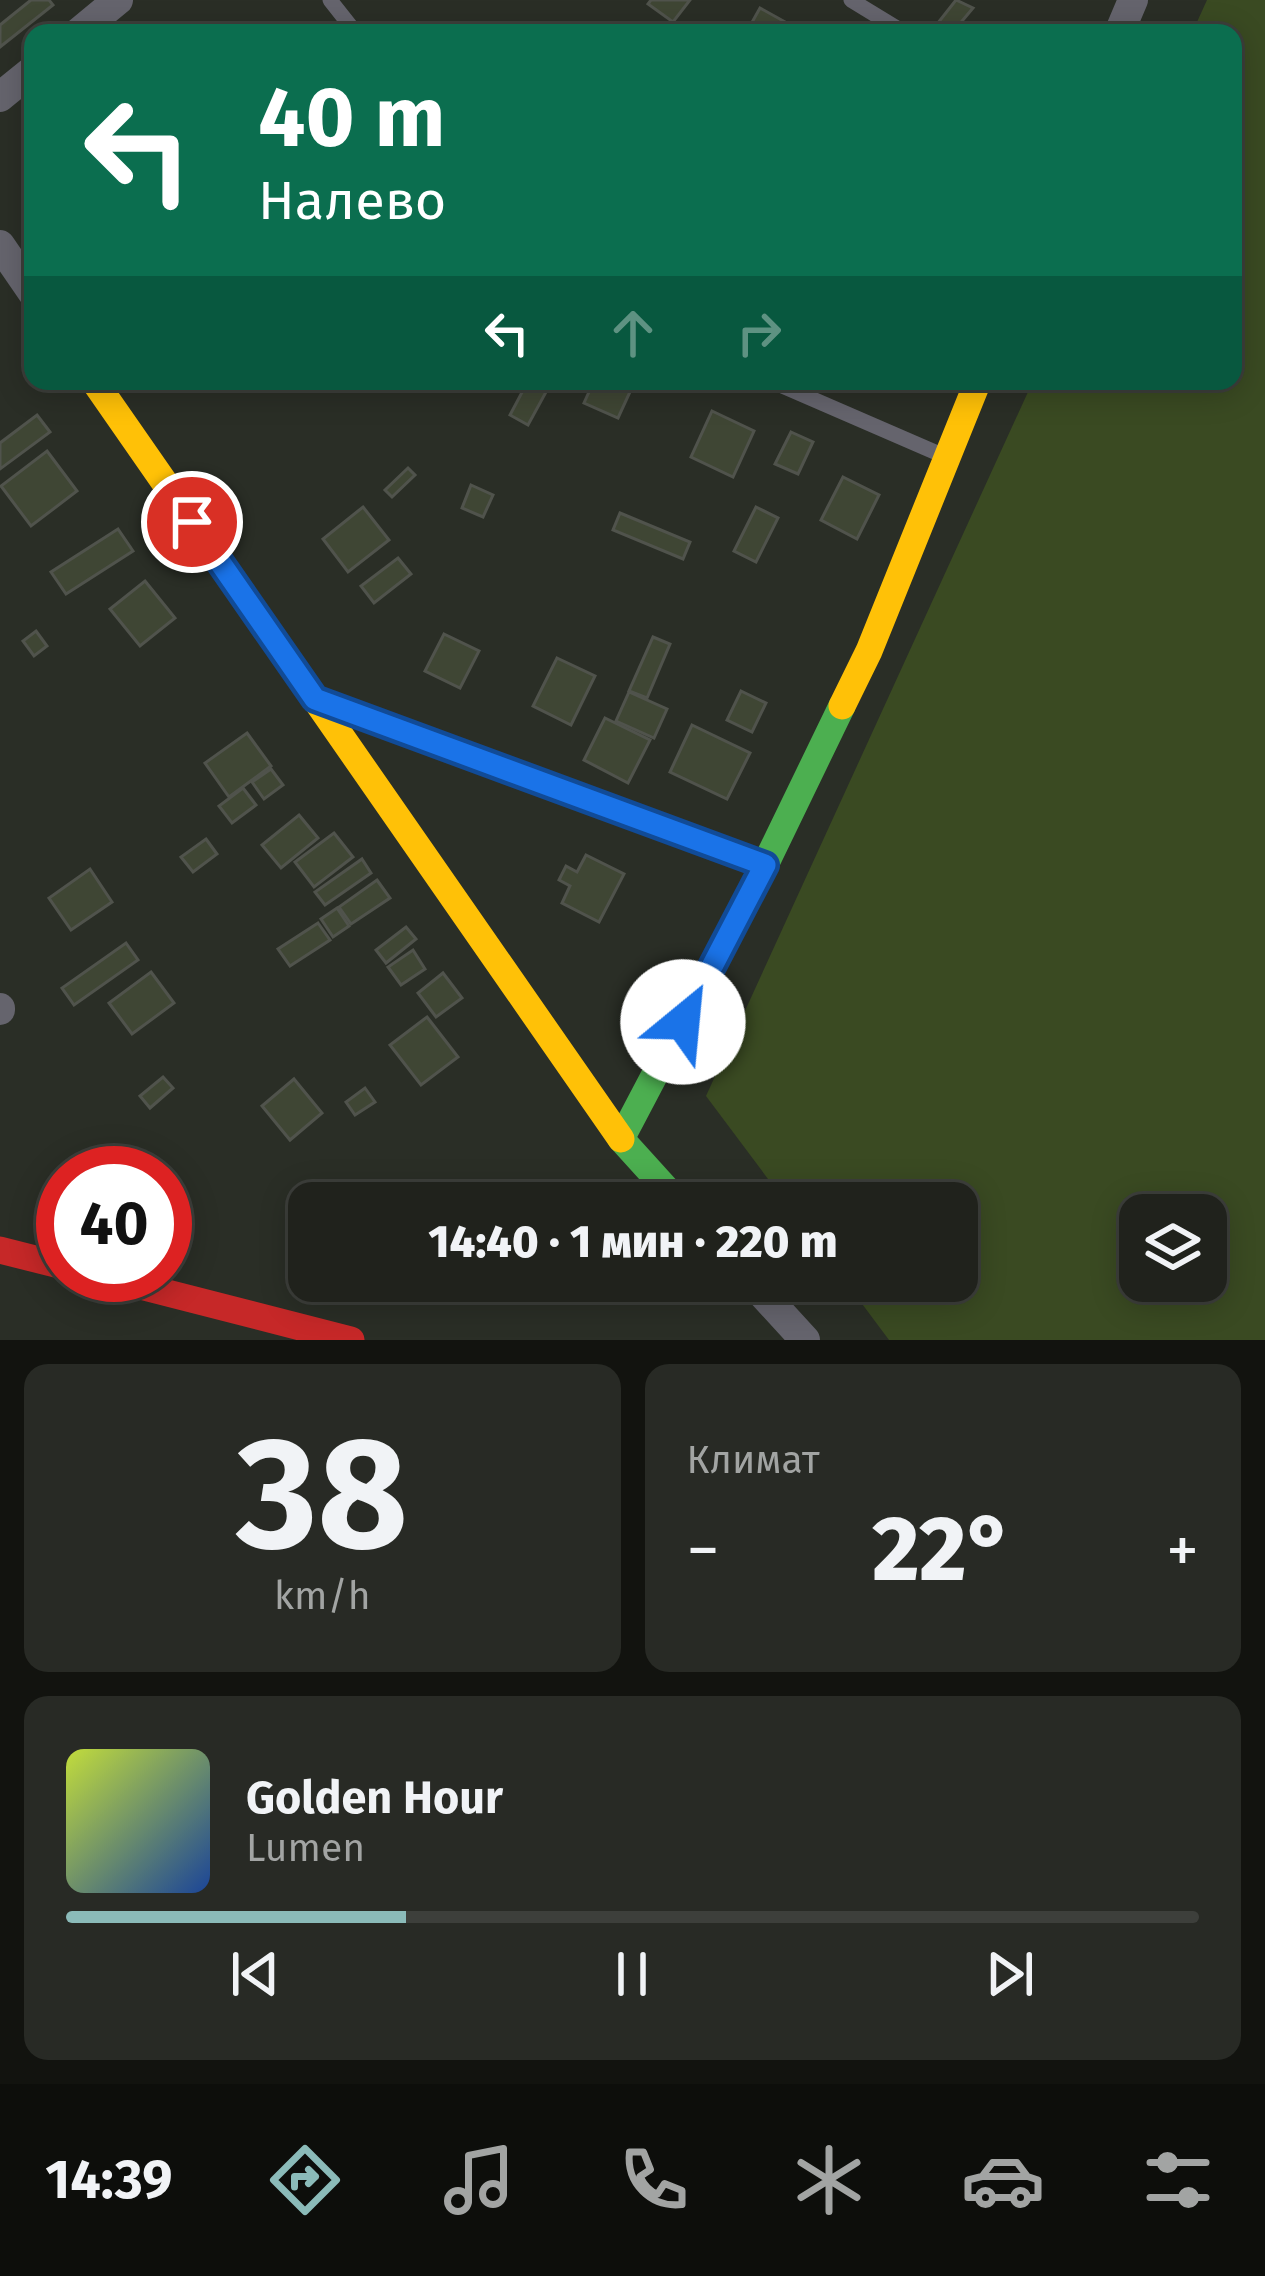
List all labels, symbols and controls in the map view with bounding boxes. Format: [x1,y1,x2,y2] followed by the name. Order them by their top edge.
[258,67,446,168] text: 40 m
[60,72,216,228] icon: left
[258,169,446,233] text: Налево
[474,300,540,366] icon: left
[600,300,666,366] icon: ahead
[726,300,792,366] icon: right
[141,471,243,573] pin
[159,489,225,555] icon: arrive
[620,959,746,1085] position arrow
[36,1146,192,1302] speed limit sign: 40
[1119,1194,1227,1302] map controls
[1119,1194,1227,1302] button: layers
[428,1215,838,1269] text: 14:40 · 1 мин · 220 m
[236,1401,408,1588] text: 38
[687,1437,820,1483] text: Климат
[872,1496,1013,1604] text: 22°
[687,1511,720,1590] text: −
[1166,1511,1199,1590] text: +
[274,1573,371,1619] text: km/h
[246,1771,503,1825] text: Golden Hour
[246,1825,365,1871] text: Lumen
[222,1941,288,2007] icon: previous
[599,1941,665,2007] icon: pause
[977,1941,1043,2007] icon: next
[263,2138,347,2222] icon: directions
[437,2138,521,2222] icon: music
[612,2138,696,2222] icon: phone
[787,2138,871,2222] icon: climate
[961,2138,1045,2222] icon: car
[1136,2138,1220,2222] icon: filters
[45,2148,172,2212] text: 14:39

